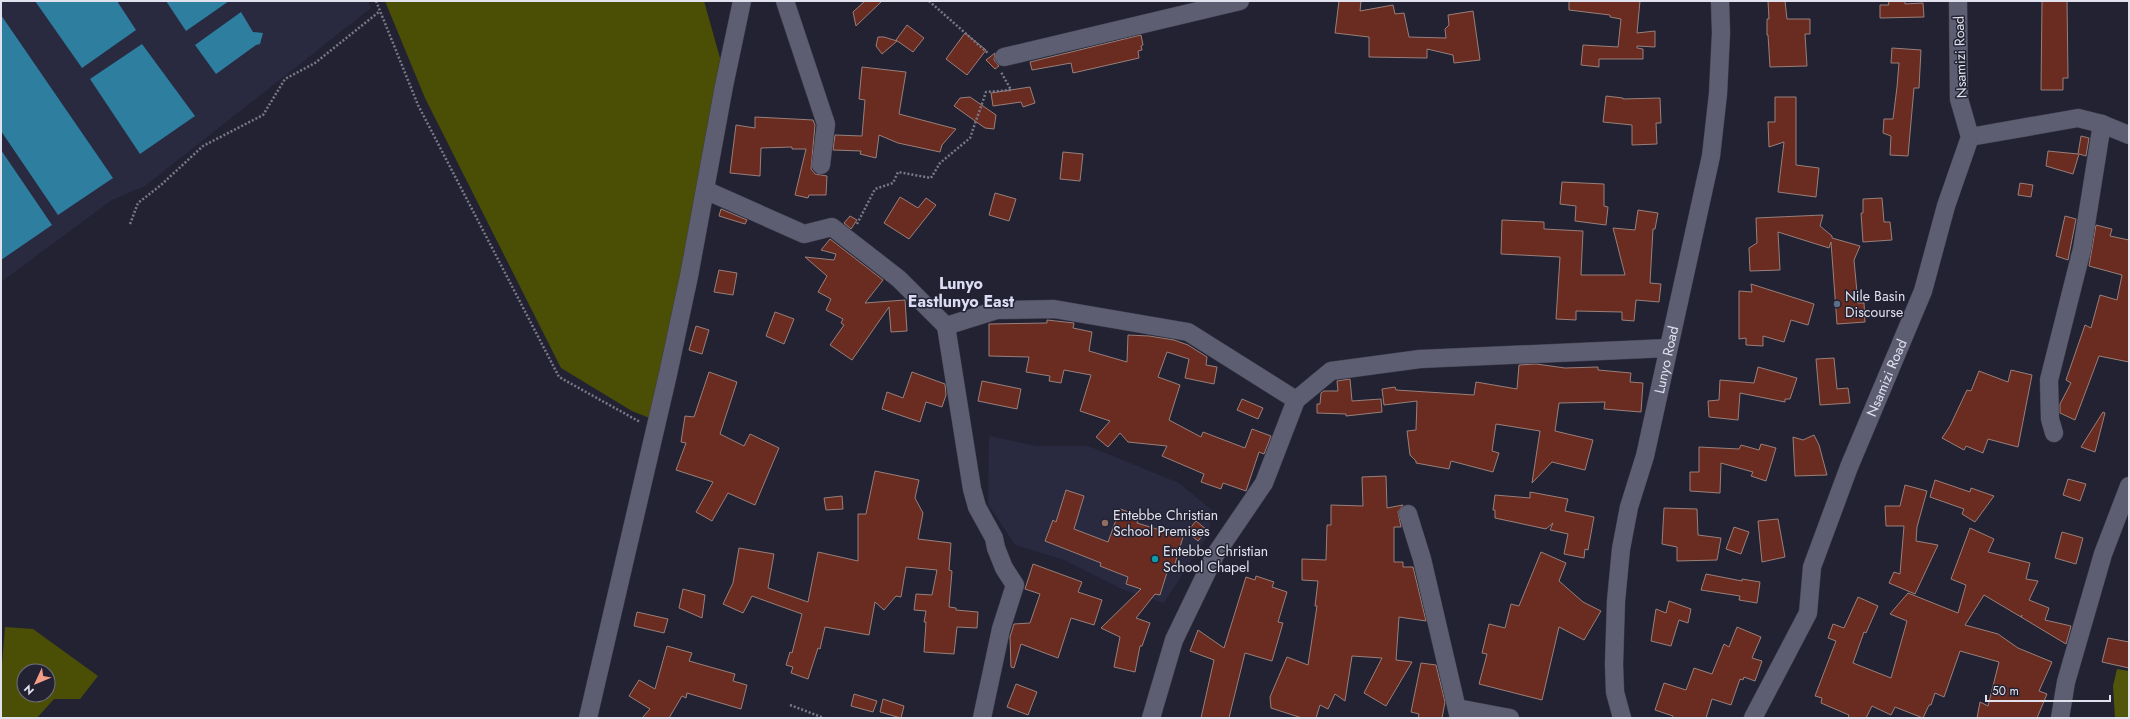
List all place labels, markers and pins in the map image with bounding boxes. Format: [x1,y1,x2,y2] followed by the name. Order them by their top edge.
[1845,286,1905,322] place label: Nile Basin Discourse
[1832,299,1842,309] marker: Nile Basin Discourse
[1113,505,1218,541] place label: Entebbe Christian School Premises
[1100,518,1110,528] marker: Entebbe Christian School Premises
[1163,541,1268,577] place label: Entebbe Christian School Chapel
[1150,554,1160,564] marker: Entebbe Christian School Chapel

